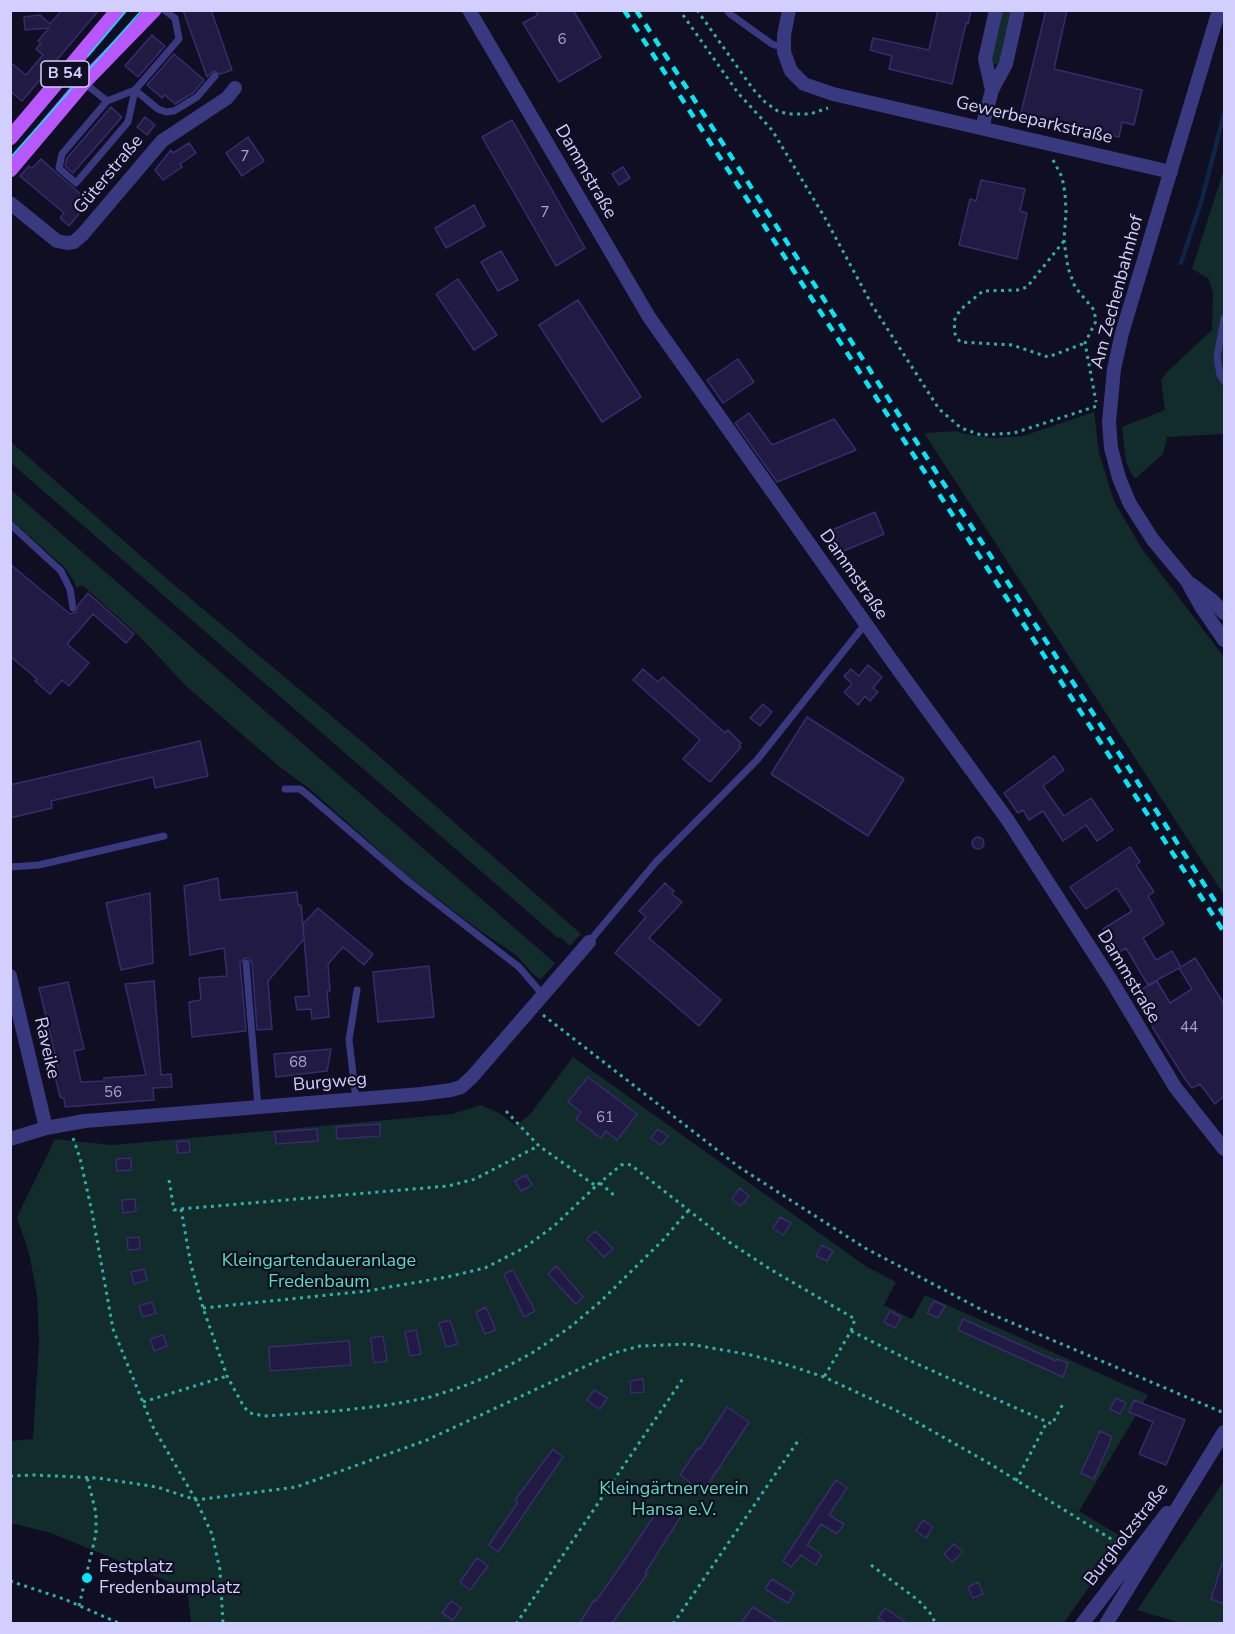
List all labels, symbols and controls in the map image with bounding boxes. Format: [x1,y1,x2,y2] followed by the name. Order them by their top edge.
[558,31,566,49] house number: 6
[41,61,89,87] road number: B 54
[953,92,1115,150] street label: Gewerbeparkstraße
[549,121,621,223] street label: Dammstraße
[70,131,148,219] street label: Güterstraße
[241,148,249,166] house number: 7
[541,204,549,222] house number: 7
[1087,213,1149,371] street label: Am Zechenbahnhof
[814,526,892,624] street label: Dammstraße
[1092,926,1164,1028] street label: Dammstraße
[28,1015,64,1081] street label: Raveike
[1180,1019,1198,1037] house number: 44
[289,1054,307,1072] house number: 68
[292,1069,368,1097] street label: Burgweg
[104,1084,122,1102] house number: 56
[596,1109,614,1127] house number: 61
[222,1251,416,1294] park label: Kleingartendaueranlage Fredenbaum
[599,1479,749,1522] park label: Kleingärtnerverein Hansa e.V.
[1080,1479,1174,1591] street label: Burgholzstraße
[99,1557,240,1600] place label: Festplatz Fredenbaumplatz
[80,1571,94,1585] marker: Festplatz Fredenbaumplatz

